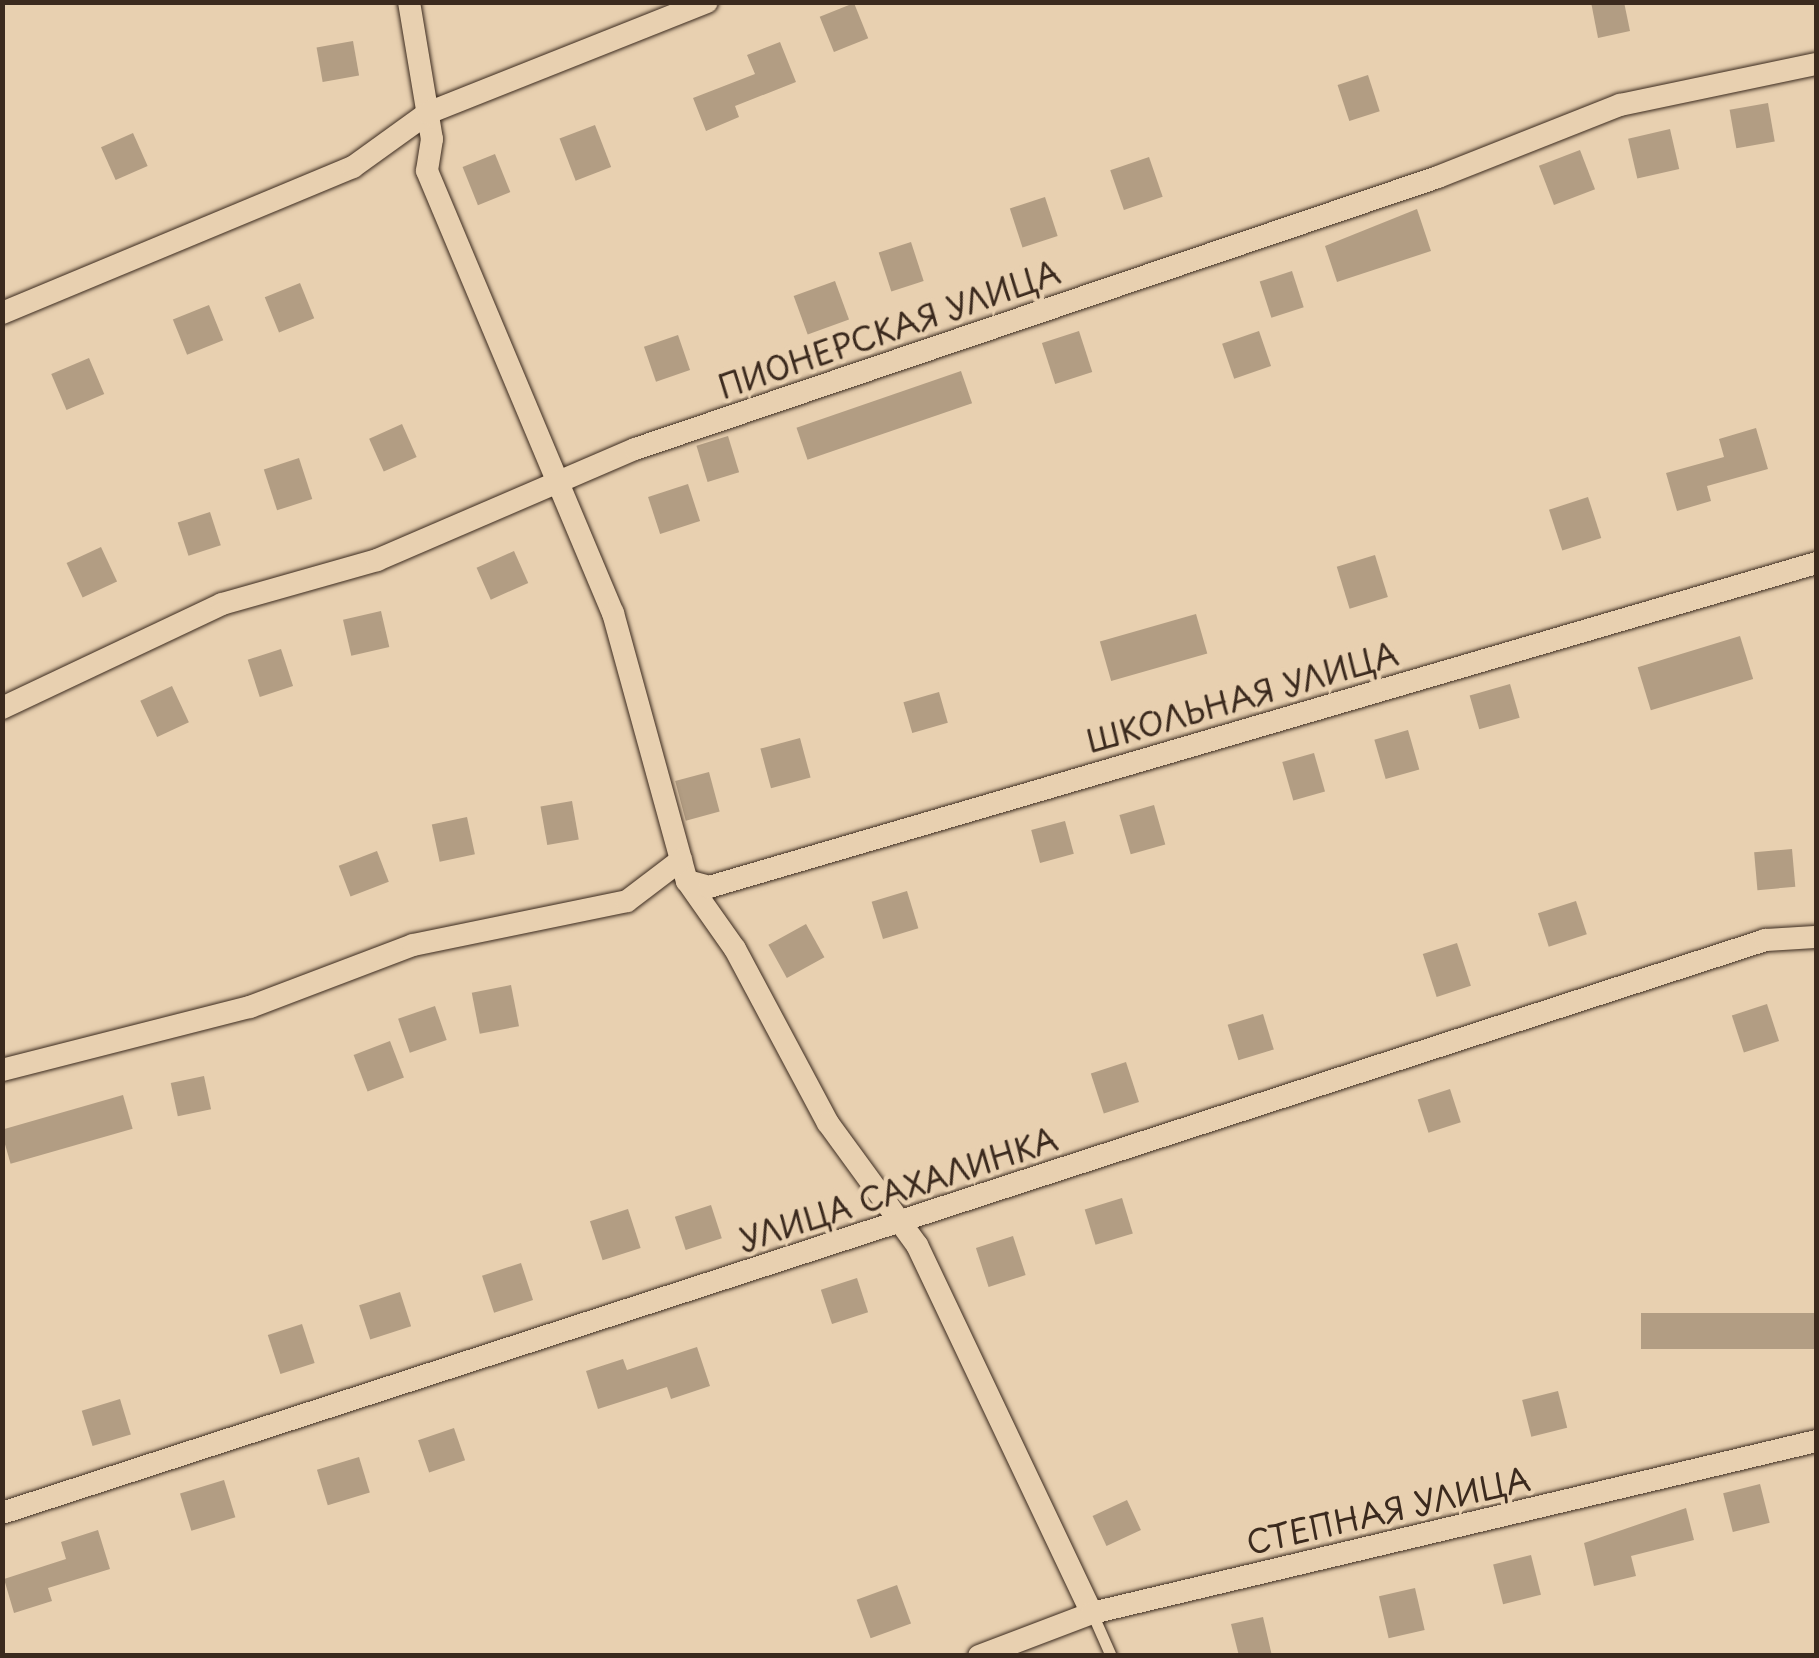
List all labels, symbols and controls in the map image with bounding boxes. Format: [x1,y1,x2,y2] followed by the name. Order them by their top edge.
[712,252,1066,406] street label: ПИОНЕРСКАЯ УЛИЦА
[1082,634,1402,760] street label: ШКОЛЬНАЯ УЛИЦА
[732,1119,1064,1259] street label: УЛИЦА САХАЛИНКА
[1243,1459,1533,1561] street label: СТЕПНАЯ УЛИЦА

